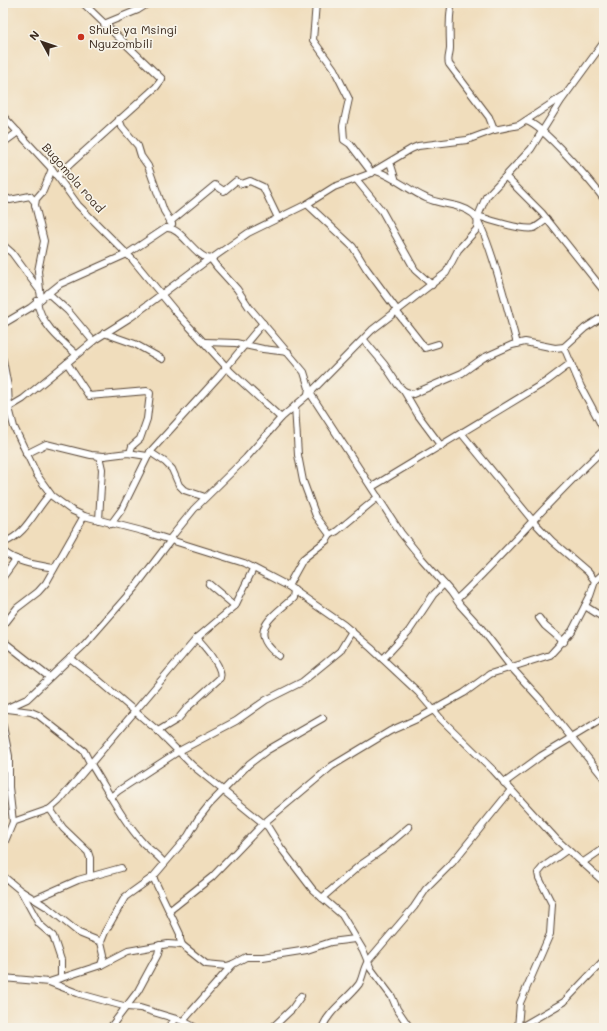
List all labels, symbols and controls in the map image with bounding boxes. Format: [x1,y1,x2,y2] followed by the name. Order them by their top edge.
[89,21,177,51] place label: Shule ya Msingi Nguzombili
[22,22,62,62] north arrow
[26,27,42,43] text: N
[76,32,86,42] marker: Shule ya Msingi Nguzombili
[39,139,109,216] street label: Bugomola road

